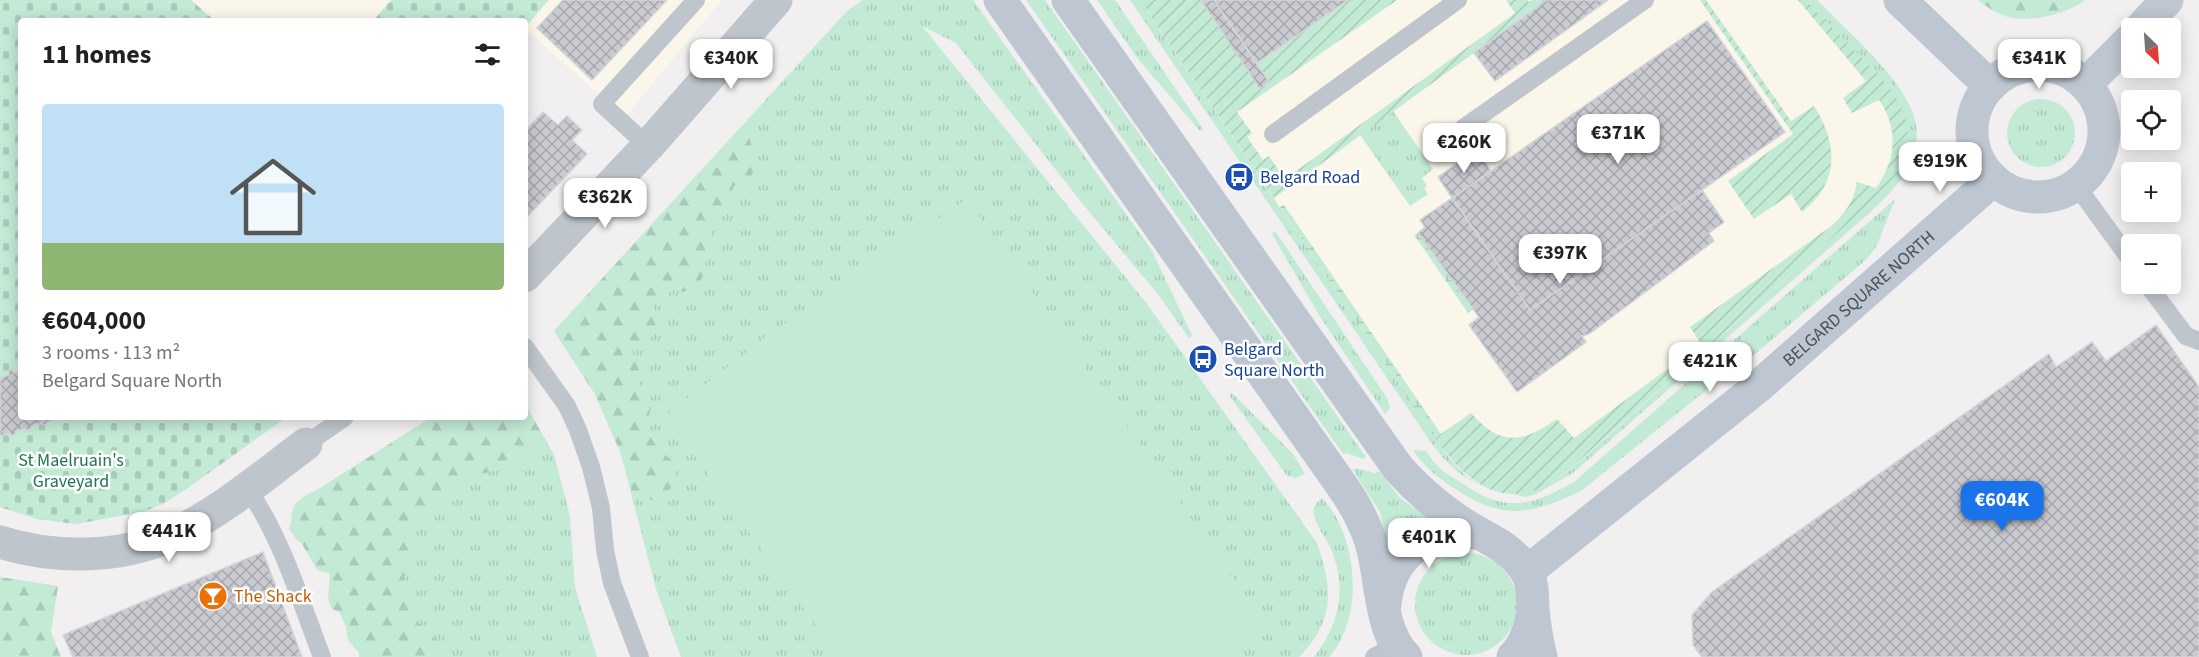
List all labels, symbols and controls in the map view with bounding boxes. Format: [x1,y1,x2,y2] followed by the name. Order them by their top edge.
[2121,18,2181,78] north arrow
[2121,18,2181,294] map controls
[42,36,151,73] text: 11 homes
[471,38,504,71] icon: filters
[689,39,773,90] pin: €340K
[1997,39,2081,90] pin: €341K
[704,44,758,72] text: €340K
[2012,44,2066,72] text: €341K
[2121,90,2181,150] button: locate
[1576,114,1660,165] pin: €371K
[1591,119,1645,147] text: €371K
[1422,123,1506,174] pin: €260K
[1437,128,1491,156] text: €260K
[1898,142,1982,193] pin: €919K
[219,143,327,251] icon: home
[1913,147,1967,175] text: €919K
[1223,161,1255,193] bus stop icon: Belgard Road
[2121,162,2181,222] button: +
[1260,165,1360,190] place label: Belgard Road
[563,178,647,229] pin: €362K
[578,183,632,211] text: €362K
[1777,225,1940,373] street label: BELGARD SQUARE NORTH
[1518,234,1602,285] pin: €397K
[2121,234,2181,294] button: −
[1533,239,1587,267] text: €397K
[42,302,146,339] text: €604,000
[1224,337,1325,383] place label: Belgard Square North
[42,339,180,367] text: 3 rooms · 113 m²
[1668,342,1752,393] pin: €421K
[1187,343,1219,375] bus stop icon: Belgard Square North
[1683,347,1737,375] text: €421K
[42,367,222,395] text: Belgard Square North
[18,448,124,494] park label: St Maelruain's Graveyard
[1960,481,2044,532] pin: €604K
[1975,486,2029,514] text: €604K
[127,512,211,563] pin: €441K
[142,517,196,545] text: €441K
[1387,518,1471,569] pin: €401K
[1402,523,1456,551] text: €401K
[197,580,229,612] bar icon: The Shack
[234,584,312,609] place label: The Shack

